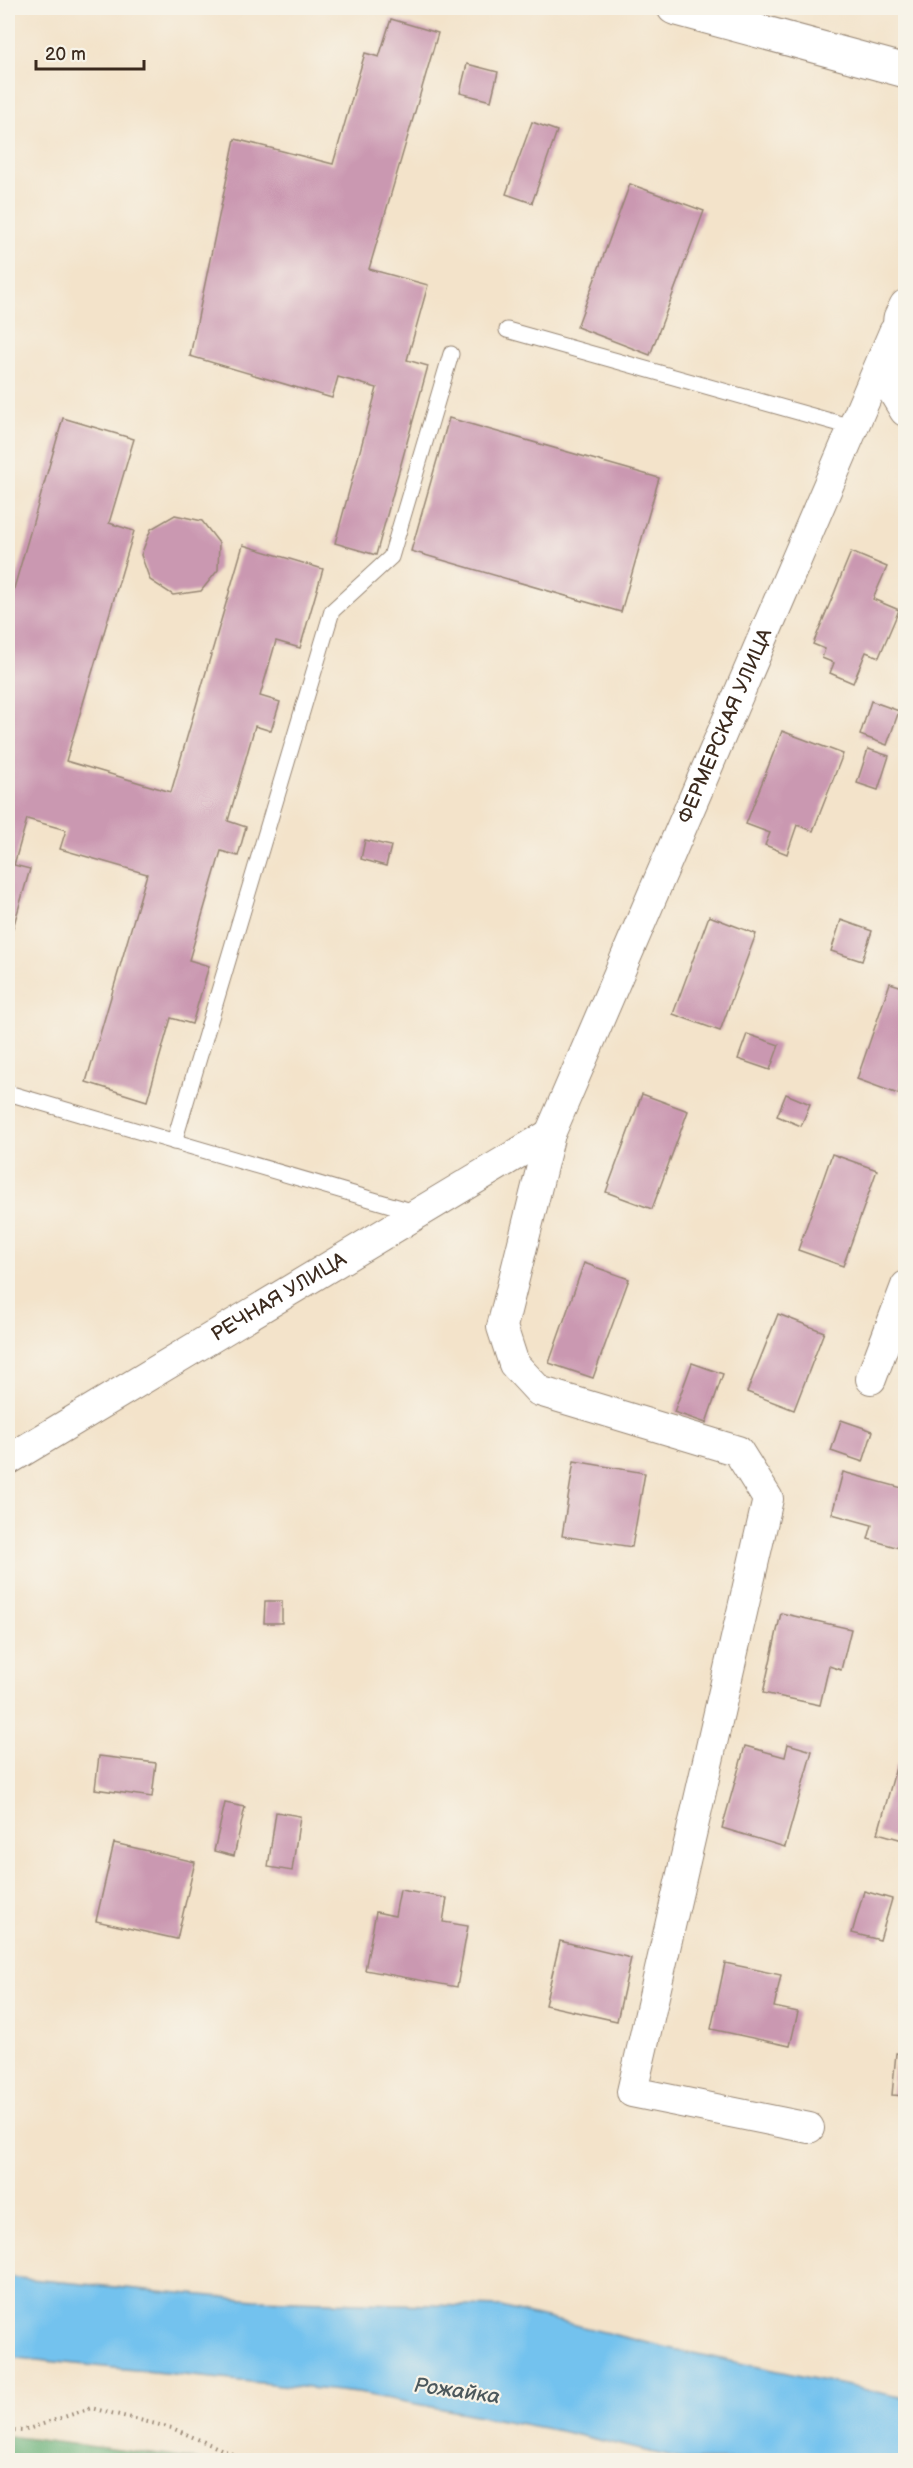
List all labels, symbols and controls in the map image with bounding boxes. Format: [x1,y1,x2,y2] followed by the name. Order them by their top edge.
[36,33,144,71] scale bar
[45,44,86,65] text: 20 m
[673,624,778,827] street label: ФЕРМЕРСКАЯ УЛИЦА
[207,1247,351,1347] street label: РЕЧНАЯ УЛИЦА
[412,2373,502,2409] water label: Рожайка

